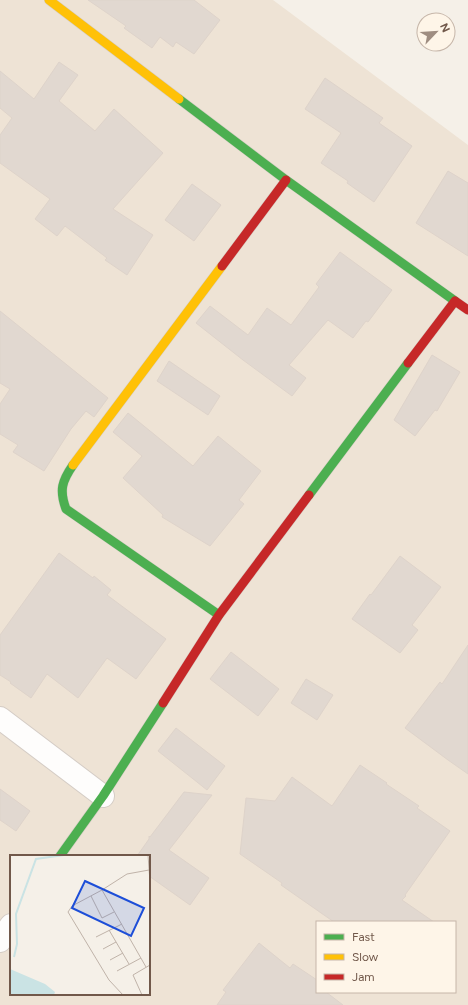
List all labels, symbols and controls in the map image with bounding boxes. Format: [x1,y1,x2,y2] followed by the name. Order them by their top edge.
[416,12,456,52] north arrow
[437,21,452,35] text: N
[10,855,150,995] inset map
[316,921,456,993] legend
[352,930,375,944] text: Fast
[352,950,379,964] text: Slow
[352,970,375,984] text: Jam

